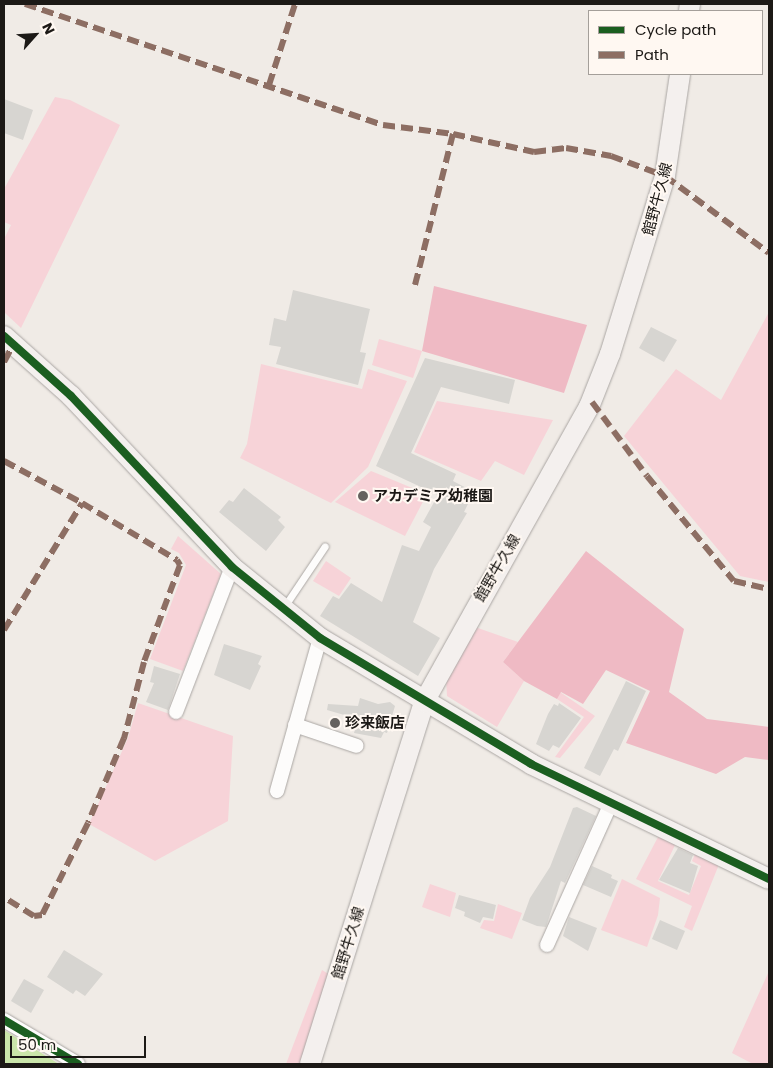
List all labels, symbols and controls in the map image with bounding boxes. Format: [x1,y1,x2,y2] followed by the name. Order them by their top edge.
[10,10,60,60] north arrow
[588,10,763,75] legend
[37,19,60,38] text: N
[635,19,716,40] text: Cycle path
[635,44,669,65] text: Path
[639,160,675,238] street label: 館野牛久線
[373,487,493,505] place label: アカデミア幼稚園
[357,490,369,502] marker: アカデミア幼稚園
[470,531,524,605] street label: 館野牛久線
[345,714,405,732] place label: 珍来飯店
[329,717,341,729] marker: 珍来飯店
[328,905,368,981] street label: 館野牛久線
[12,1026,149,1058] scale bar
[18,1034,56,1055] text: 50 m

